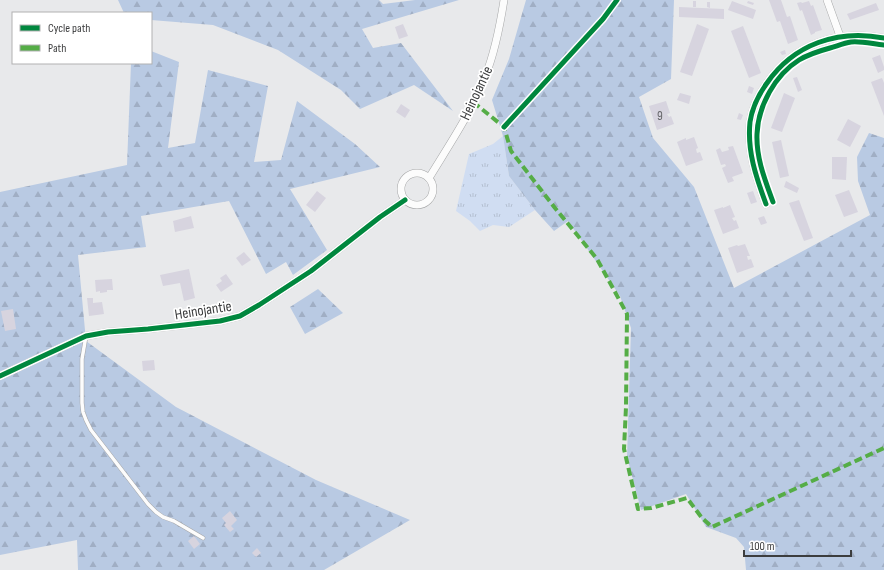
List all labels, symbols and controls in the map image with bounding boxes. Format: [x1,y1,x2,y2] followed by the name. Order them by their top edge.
[12,12,152,64] legend
[48,21,90,36] text: Cycle path
[48,41,66,56] text: Path
[456,63,497,123] street label: Heinojantie
[657,108,663,124] house number: 9
[173,297,233,324] street label: Heinojantie
[744,532,851,558] scale bar
[750,539,775,554] text: 100 m

